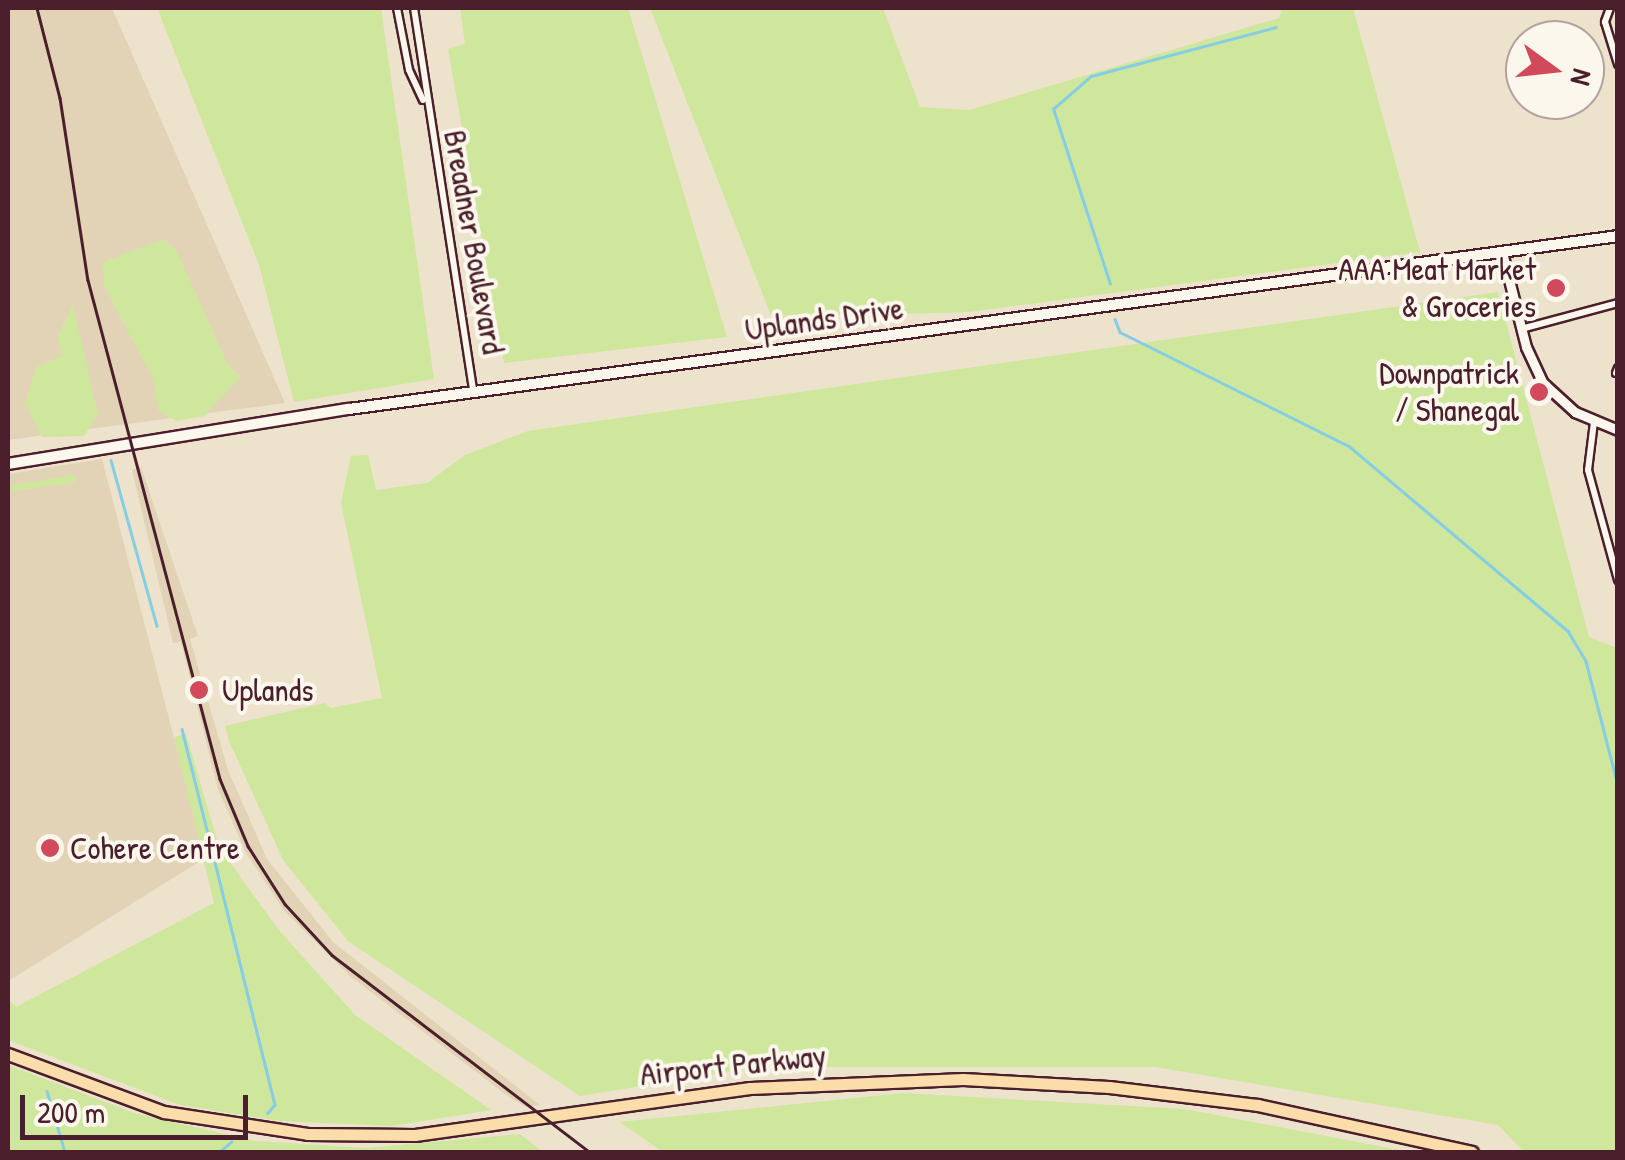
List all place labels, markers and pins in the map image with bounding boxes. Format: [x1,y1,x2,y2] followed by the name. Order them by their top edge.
[1338,251,1536,326] place label: AAA Meat Market & Groceries
[1545,277,1567,299] marker: AAA Meat Market & Groceries
[1379,355,1519,430] place label: Downpatrick / Shanegal
[1528,381,1550,403] marker: Downpatrick / Shanegal
[222,671,314,709] place label: Uplands
[186,677,212,703] marker: Uplands
[70,829,240,867] place label: Cohere Centre
[39,837,61,859] marker: Cohere Centre

